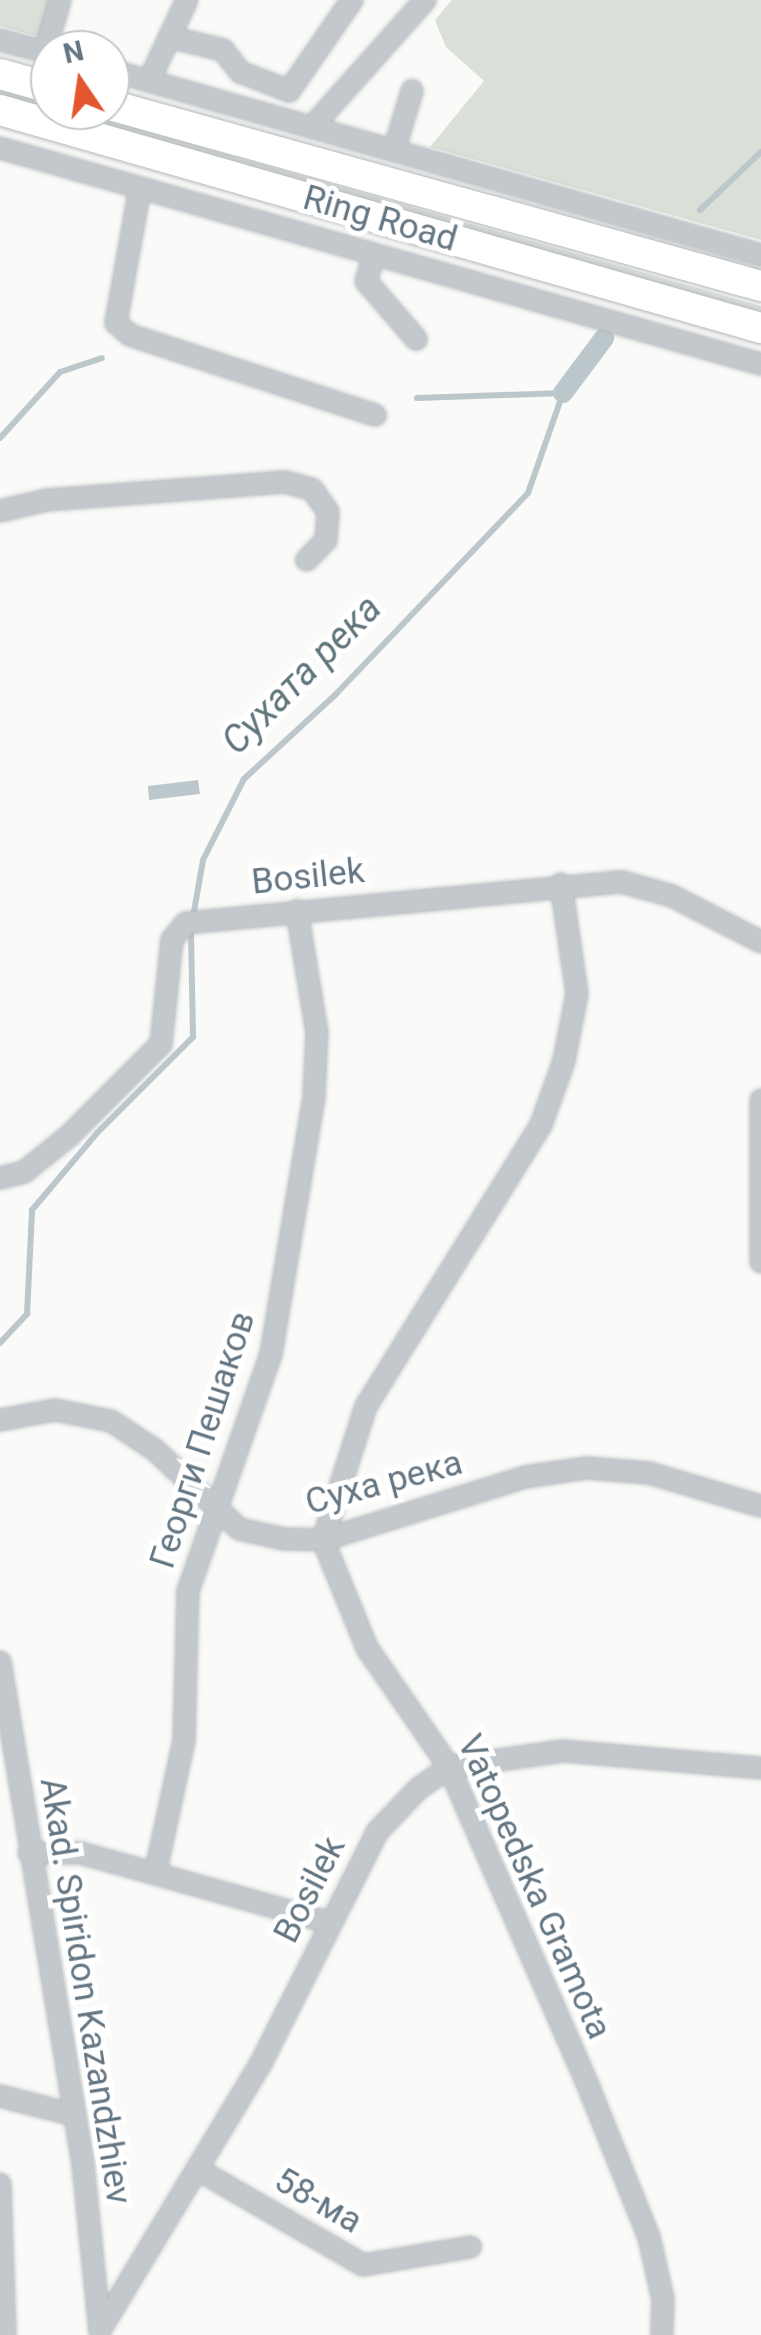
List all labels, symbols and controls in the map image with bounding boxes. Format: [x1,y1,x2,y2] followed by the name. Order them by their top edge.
[30,30,130,130] north arrow
[60,34,87,71] text: N
[298,177,462,261] street label: Ring Road
[213,586,391,764] water label: Сухата река
[250,850,366,904] street label: Bosilek
[142,1306,264,1574] street label: Георги Пешаков
[301,1442,467,1524] street label: Суха река
[448,1729,620,2045] street label: Vatopedska Gramota
[31,1775,139,2207] street label: Akad. Spiridon Kazandzhiev
[266,1830,354,1950] street label: Bosilek
[267,2159,369,2243] street label: 58-ма

